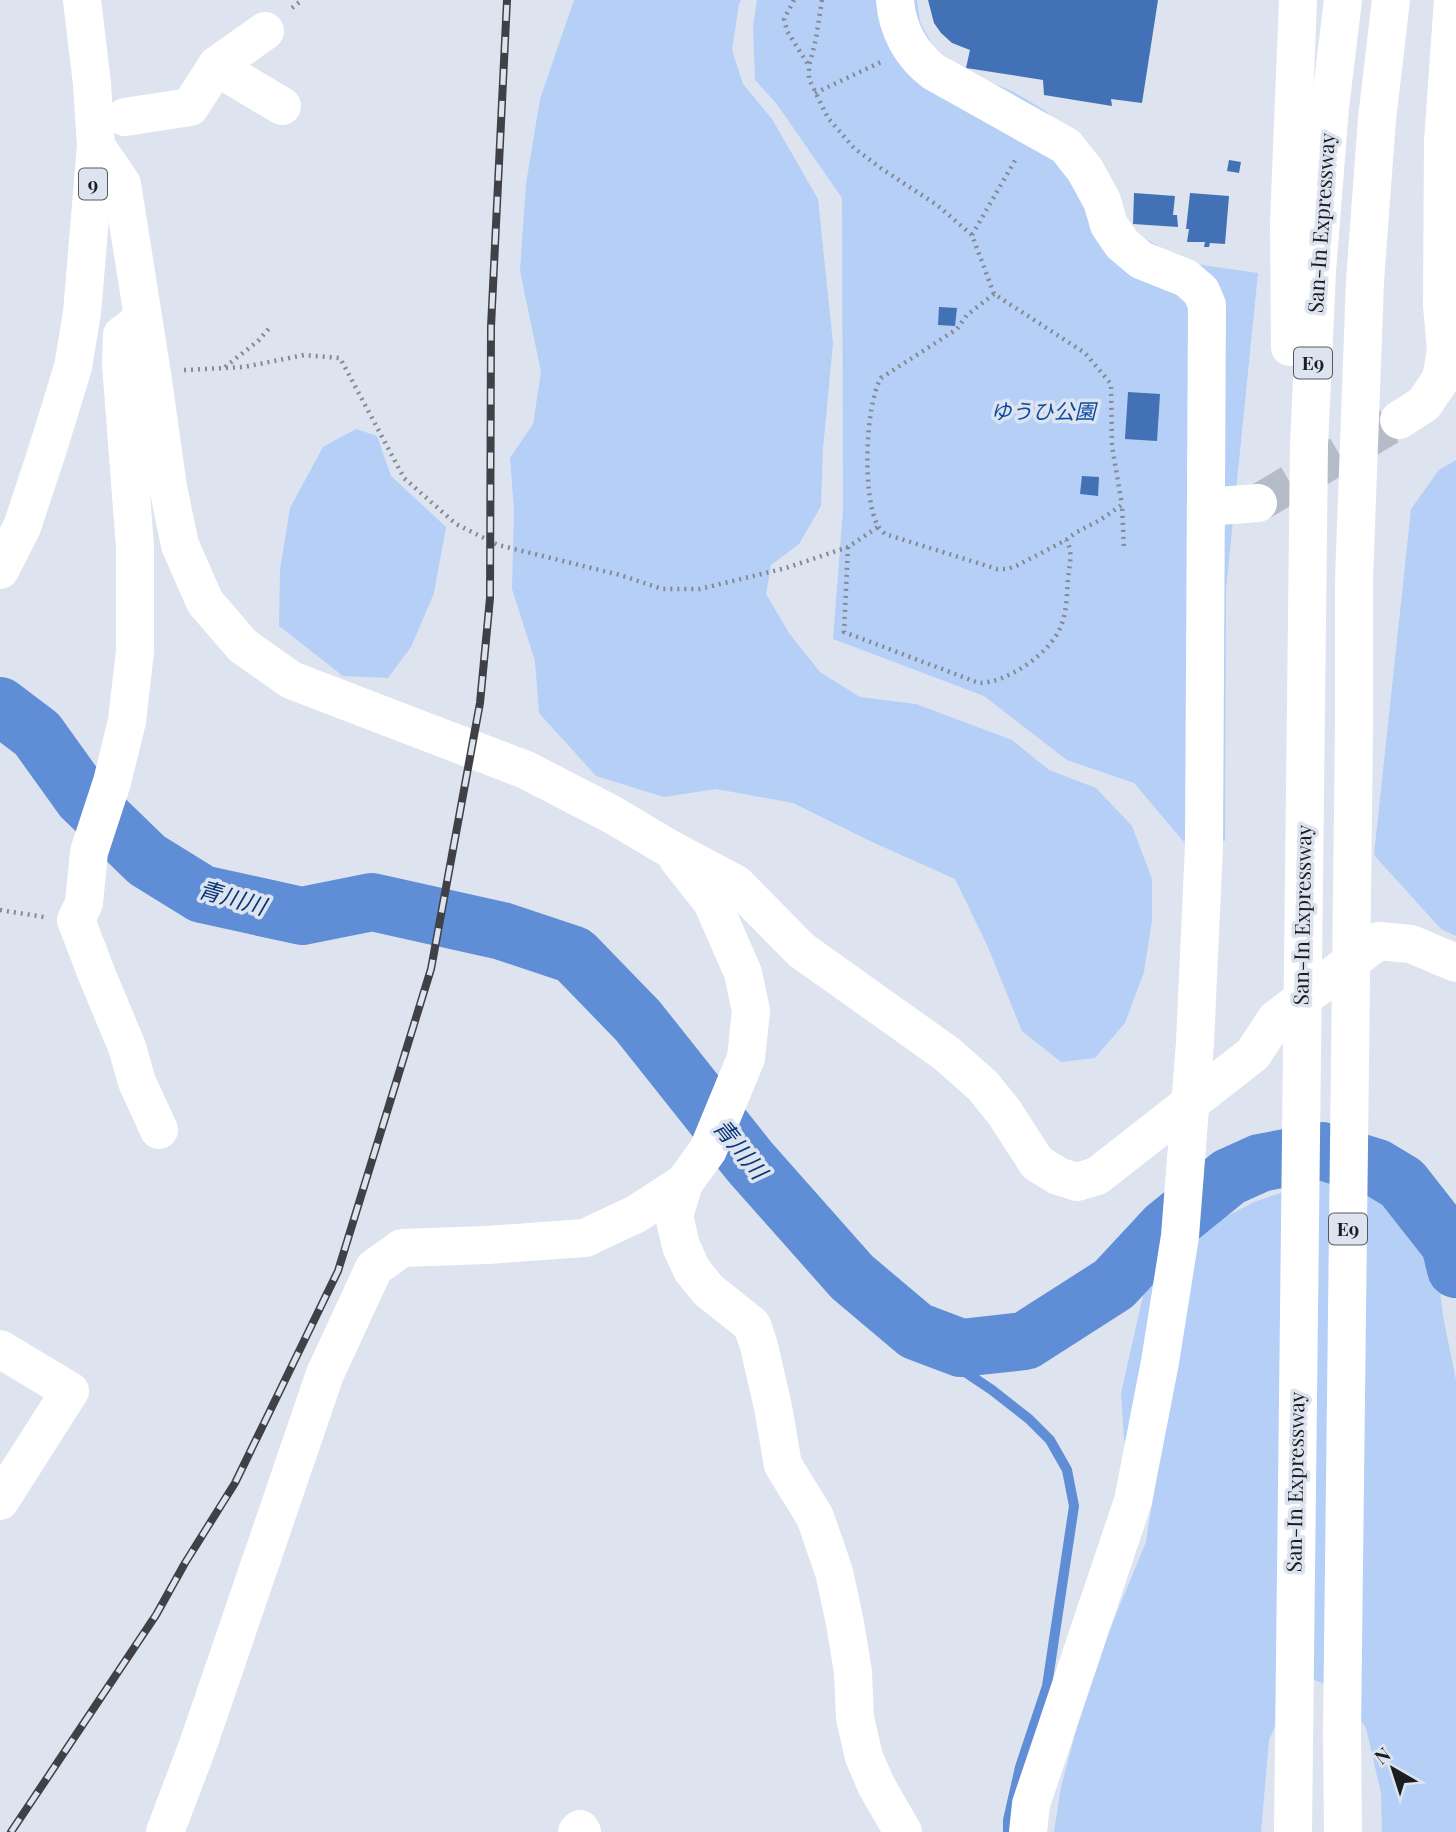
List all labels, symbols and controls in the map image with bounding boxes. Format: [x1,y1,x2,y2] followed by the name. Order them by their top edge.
[1300,131,1340,314] street label: San-In Expressway
[79,168,107,200] road number: 9
[1294,348,1332,378] road number: E9
[991,396,1098,424] park label: ゆうひ公園
[1285,824,1317,1006] street label: San-In Expressway
[195,872,273,922] water label: 青川川
[707,1111,777,1187] water label: 青川川
[1329,1214,1367,1245] road number: E9
[1278,1391,1310,1573] street label: San-In Expressway
[1358,1734,1428,1804] north arrow
[1368,1740,1395,1769] text: N

